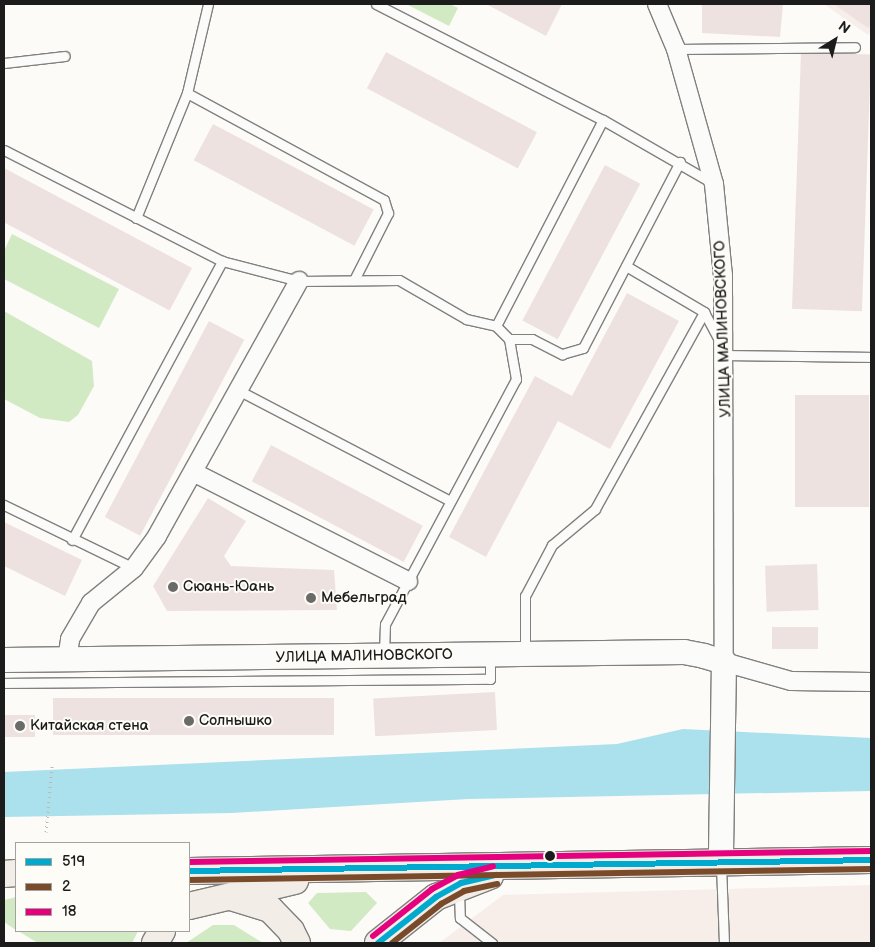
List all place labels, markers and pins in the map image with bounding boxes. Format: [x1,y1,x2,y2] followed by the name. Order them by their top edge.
[183,578,274,596] place label: Сюань-Юань
[167,581,179,593] marker: Сюань-Юань
[321,589,407,607] place label: Мебельград
[305,592,317,604] marker: Мебельград
[199,712,272,730] place label: Солнышко
[183,715,195,727] marker: Солнышко
[30,717,149,735] place label: Китайская стена
[14,720,26,732] marker: Китайская стена
[545,851,555,861] unlabelled marker

